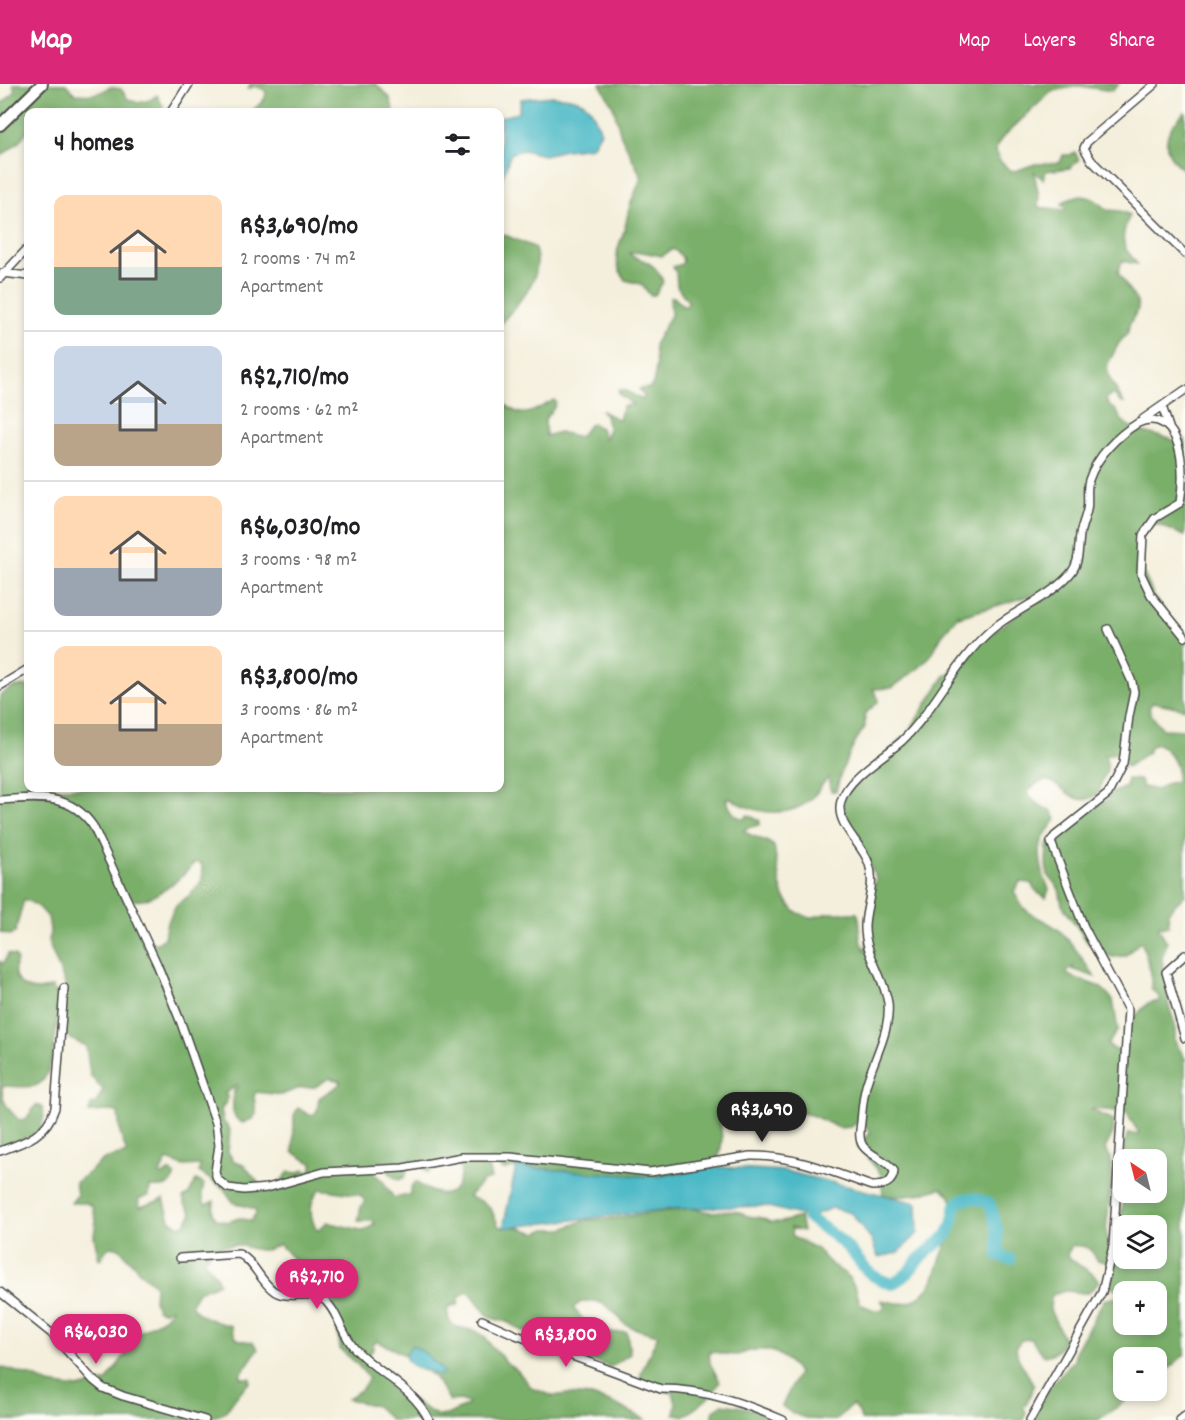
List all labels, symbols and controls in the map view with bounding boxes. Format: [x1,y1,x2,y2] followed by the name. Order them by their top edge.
[30,22,72,62] text: Map
[959,27,990,57] text: Map
[1023,27,1076,57] text: Layers
[1109,27,1155,57] text: Share
[54,126,134,163] text: 4 homes
[441,128,474,161] icon: filters
[240,209,358,246] text: R$3,690/mo
[102,219,174,291] icon: home
[240,246,356,274] text: 2 rooms · 74 m²
[240,274,323,302] text: Apartment
[240,360,349,397] text: R$2,710/mo
[102,370,174,442] icon: home
[240,397,359,425] text: 2 rooms · 62 m²
[240,425,323,453] text: Apartment
[240,510,360,547] text: R$6,030/mo
[102,520,174,592] icon: home
[240,547,357,575] text: 3 rooms · 98 m²
[240,575,323,603] text: Apartment
[240,660,358,697] text: R$3,800/mo
[102,670,174,742] icon: home
[240,697,358,725] text: 3 rooms · 86 m²
[240,725,323,753] text: Apartment
[707,1092,817,1143] pin: R$3,690
[731,1097,793,1125] text: R$3,690
[1113,1149,1167,1203] north arrow
[1113,1149,1167,1401] map controls
[1113,1215,1167,1269] button: layers
[262,1259,372,1310] pin: R$2,710
[289,1264,345,1292] text: R$2,710
[1113,1281,1167,1335] button: +
[41,1314,151,1365] pin: R$6,030
[511,1317,621,1368] pin: R$3,800
[64,1319,128,1347] text: R$6,030
[535,1322,597,1350] text: R$3,800
[1113,1347,1167,1401] button: −

